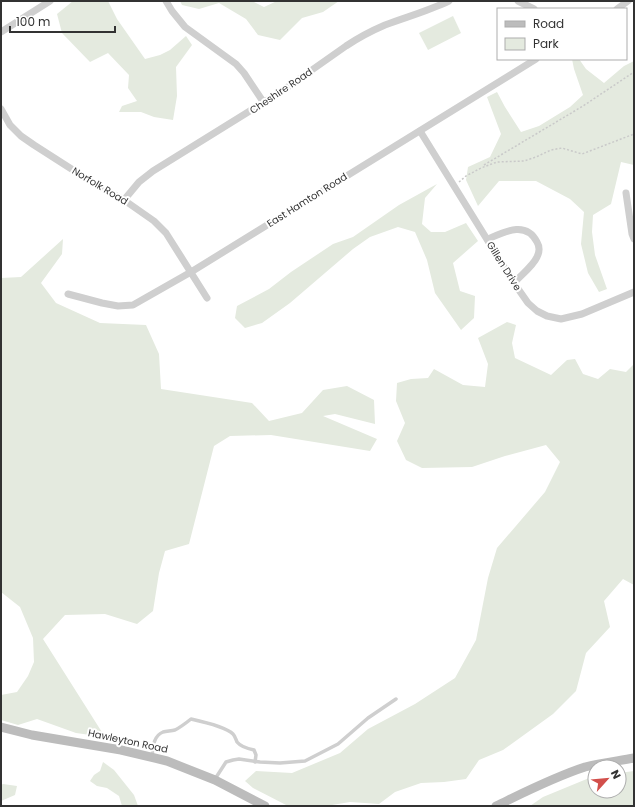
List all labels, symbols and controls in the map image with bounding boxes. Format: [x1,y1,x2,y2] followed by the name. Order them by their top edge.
[10,8,115,34] scale bar
[497,8,627,60] legend
[16,13,50,30] text: 100 m
[533,15,564,32] text: Road
[533,35,560,52] text: Park
[247,64,315,118] street label: Cheshire Road
[69,163,131,209] street label: Norfolk Road
[264,169,350,231] street label: East Hamton Road
[483,238,525,294] street label: Gillen Drive
[87,725,169,757] street label: Hawleyton Road
[587,759,627,799] north arrow
[607,767,625,782] text: N

